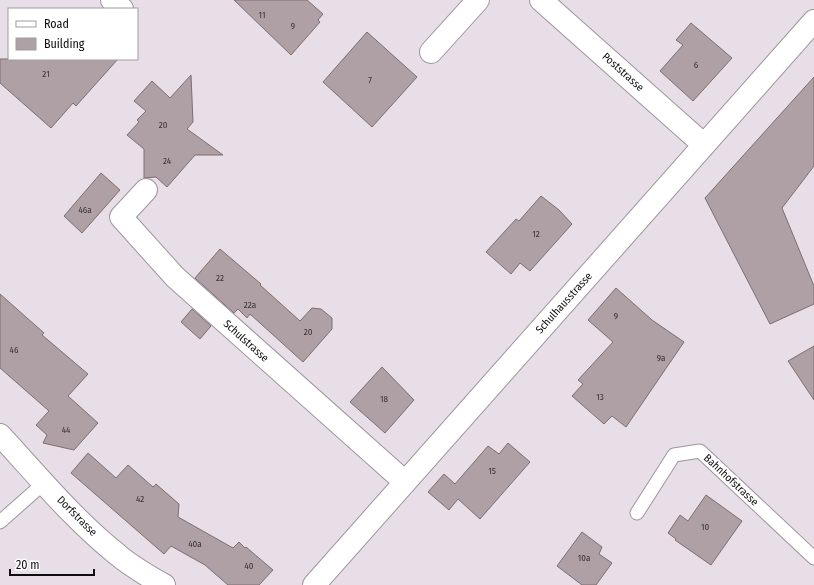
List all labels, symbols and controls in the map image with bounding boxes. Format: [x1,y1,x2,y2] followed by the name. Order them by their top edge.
[8,8,138,60] legend
[259,10,265,20] house number: 11
[44,17,69,31] text: Road
[291,21,295,31] house number: 9
[44,37,85,51] text: Building
[600,50,646,94] street label: Poststrasse
[694,60,699,70] house number: 6
[42,69,50,79] house number: 21
[368,75,372,85] house number: 7
[159,120,168,130] house number: 20
[163,156,172,166] house number: 24
[78,205,92,215] house number: 46a
[532,229,540,239] house number: 12
[533,270,595,336] street label: Schulhausstrasse
[216,273,224,283] house number: 22
[244,300,257,310] house number: 22a
[614,311,618,321] house number: 9
[221,317,271,365] street label: Schulstrasse
[304,327,313,337] house number: 20
[10,345,19,355] house number: 46
[657,353,666,363] house number: 9a
[596,392,604,402] house number: 13
[380,394,389,404] house number: 18
[62,425,71,435] house number: 44
[701,451,761,509] street label: Bahnhofstrasse
[488,466,496,476] house number: 15
[54,493,100,539] street label: Dorfstrasse
[136,494,144,504] house number: 42
[701,522,709,532] house number: 10
[188,539,202,549] house number: 40a
[10,551,94,577] scale bar
[578,553,591,563] house number: 10a
[16,558,40,572] text: 20 m
[244,561,254,571] house number: 40

